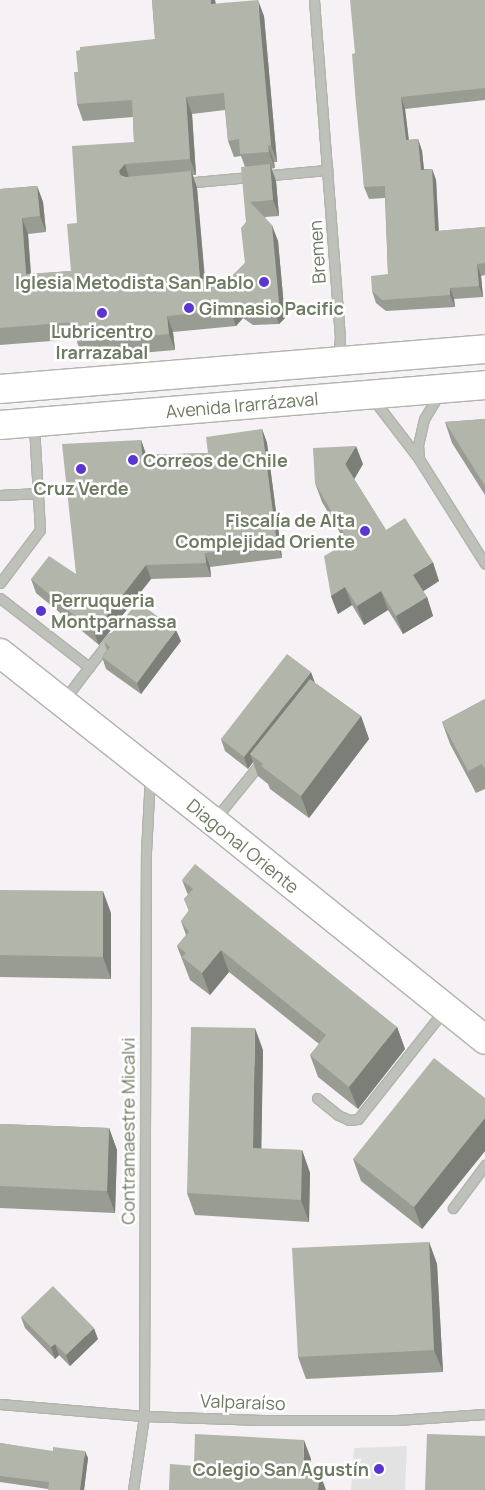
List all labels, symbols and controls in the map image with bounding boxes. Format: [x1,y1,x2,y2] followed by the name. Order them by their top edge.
[304,219,330,285] street label: Bremen
[15,271,254,293] place label: Iglesia Metodista San Pablo
[258,276,270,288] marker: Iglesia Metodista San Pablo
[199,297,344,319] place label: Gimnasio Pacific
[183,302,195,314] marker: Gimnasio Pacific
[96,307,108,319] marker: Lubricentro Irarrazabal
[51,321,153,364] place label: Lubricentro Irarrazabal
[165,388,319,422] street label: Avenida Irarrázaval
[143,449,288,471] place label: Correos de Chile
[127,454,139,466] marker: Correos de Chile
[75,463,87,475] marker: Cruz Verde
[33,477,129,499] place label: Cruz Verde
[175,510,355,552] place label: Fiscalía de Alta Complejidad Oriente
[359,525,371,537] marker: Fiscalía de Alta Complejidad Oriente
[51,590,177,632] place label: Perruqueria Montparnassa
[35,605,47,617] marker: Perruqueria Montparnassa
[183,794,303,898] street label: Diagonal Oriente
[117,1037,139,1225] street label: Contramaestre Micalvi
[200,1390,286,1414] street label: Valparaíso
[193,1458,369,1480] place label: Colegio San Agustín
[373,1463,385,1475] marker: Colegio San Agustín

